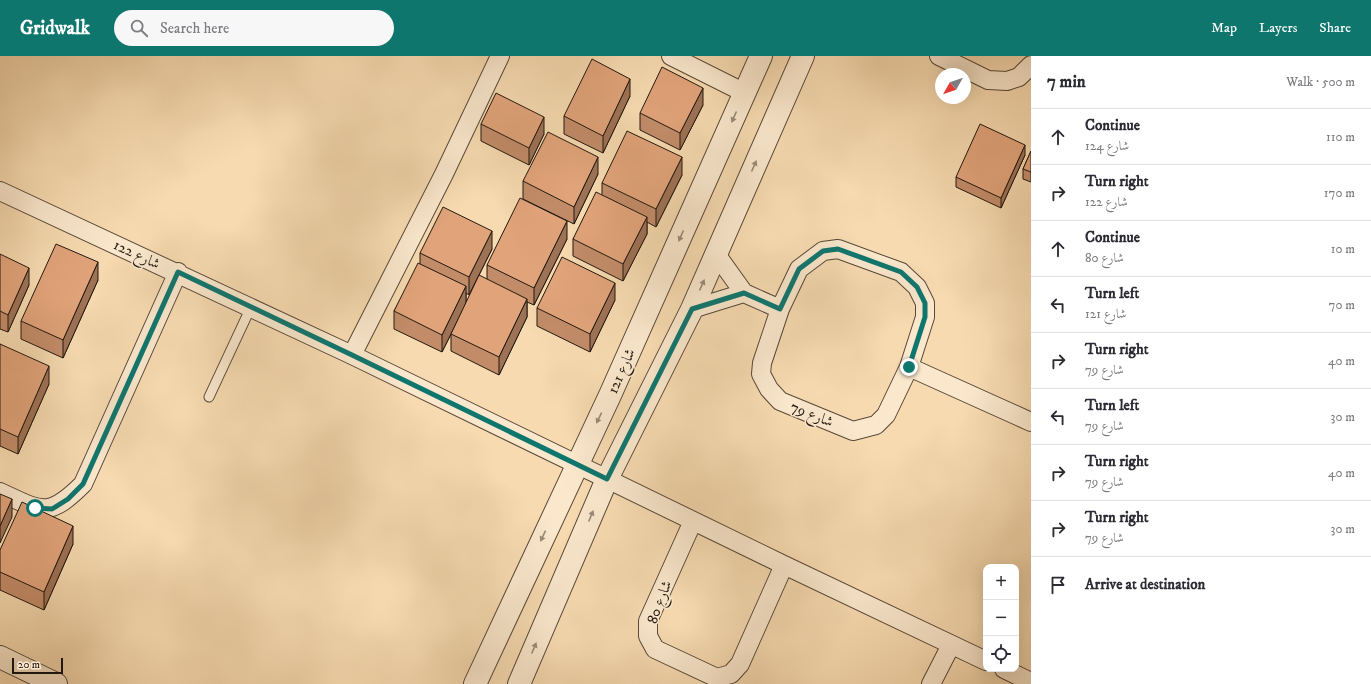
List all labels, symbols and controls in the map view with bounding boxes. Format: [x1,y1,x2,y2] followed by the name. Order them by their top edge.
[114,10,394,46] search box
[20,17,90,40] text: Gridwalk
[128,17,150,39] icon: search
[160,19,229,38] text: Search here
[1211,19,1237,37] text: Map
[1259,19,1297,37] text: Layers
[1319,19,1351,37] text: Share
[935,68,971,104] north arrow
[1047,71,1086,93] text: 7 min
[1286,74,1355,90] text: Walk · 500 m
[731,112,737,123] one-way arrow
[1085,116,1140,135] text: Continue
[1047,126,1069,148] icon: ahead
[1326,129,1355,145] text: 110 m
[1085,138,1129,154] text: شارع 124
[752,160,758,172] one-way arrow
[1085,172,1148,191] text: Turn right
[1047,182,1069,204] icon: right
[1324,185,1355,201] text: 170 m
[1085,194,1128,210] text: شارع 122
[1085,228,1140,247] text: Continue
[678,231,684,242] one-way arrow
[109,235,163,276] street label: شارع 122
[1047,238,1069,260] icon: ahead
[1331,241,1355,257] text: 10 m
[1085,250,1124,266] text: شارع 80
[699,280,705,291] one-way arrow
[1085,284,1139,303] text: Turn left
[1047,294,1069,316] icon: left
[1329,297,1355,313] text: 70 m
[1085,306,1126,322] text: شارع 121
[1085,340,1148,359] text: Turn right
[603,346,643,398] street label: شارع 121
[1047,350,1069,372] icon: right
[1328,353,1355,369] text: 40 m
[900,358,918,376] route end
[1085,362,1124,378] text: شارع 79
[1085,396,1139,415] text: Turn left
[786,397,836,434] street label: شارع 79
[1047,406,1069,428] icon: left
[1331,409,1355,425] text: 30 m
[596,413,602,424] one-way arrow
[1085,418,1124,434] text: شارع 79
[1085,452,1148,471] text: Turn right
[1047,462,1069,484] icon: right
[1328,465,1355,481] text: 40 m
[1085,474,1124,490] text: شارع 79
[26,499,44,517] route start
[1085,508,1148,527] text: Turn right
[588,510,595,522] one-way arrow
[1047,518,1069,540] icon: right
[1331,521,1355,537] text: 30 m
[540,530,547,542] one-way arrow
[1085,530,1124,546] text: شارع 79
[983,564,1019,672] map controls
[983,564,1019,600] button: +
[1047,574,1069,596] icon: arrive
[1085,575,1205,594] text: Arrive at destination
[643,578,679,628] street label: شارع 80
[983,600,1019,636] button: −
[983,636,1019,672] button: locate
[532,642,538,654] one-way arrow
[12,656,63,675] scale bar
[18,658,40,672] text: 20 m

